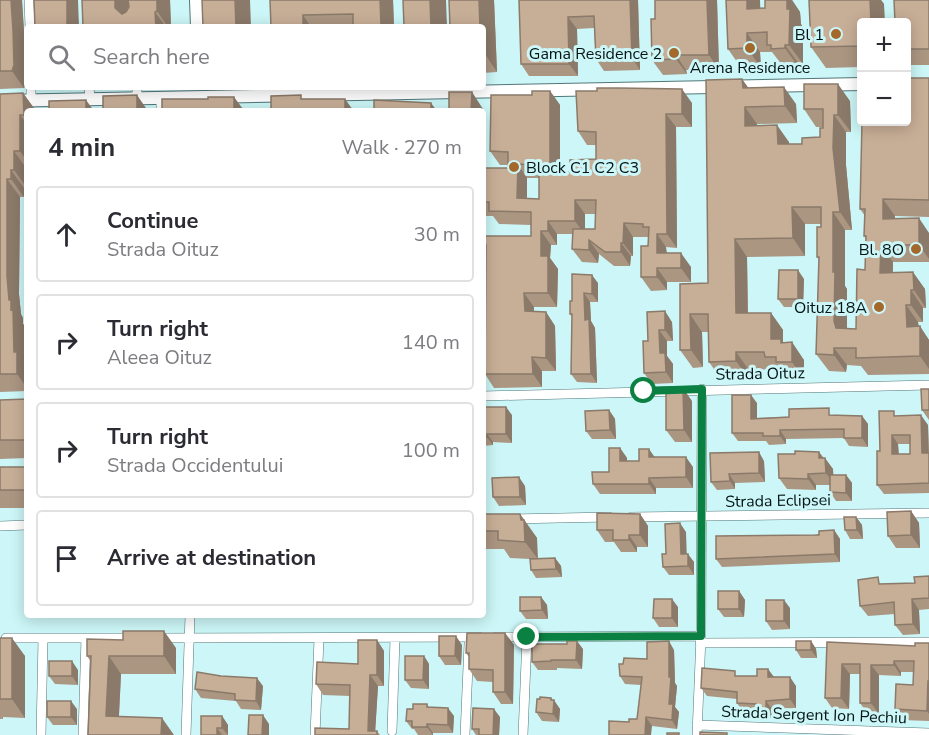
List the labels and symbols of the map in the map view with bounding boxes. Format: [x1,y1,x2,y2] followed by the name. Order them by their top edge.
[795,24,824,46] place label: Bl 1
[829,27,843,41] marker: Bl 1
[743,41,757,55] marker: Arena Residence
[529,43,662,65] place label: Gama Residence 2
[667,46,681,60] marker: Gama Residence 2
[690,57,810,79] place label: Arena Residence
[526,157,639,179] place label: Block C1 C2 C3
[507,160,521,174] marker: Block C1 C2 C3
[859,239,904,261] place label: Bl. 8O
[909,242,923,256] marker: Bl. 8O
[794,297,867,319] place label: Oituz 18A
[872,300,886,314] marker: Oituz 18A
[715,362,805,386] street label: Strada Oituz
[630,377,656,403] route start
[725,489,831,513] street label: Strada Eclipsei
[513,623,539,649] route end
[721,701,907,729] street label: Strada Sergent Ion Pechiu

